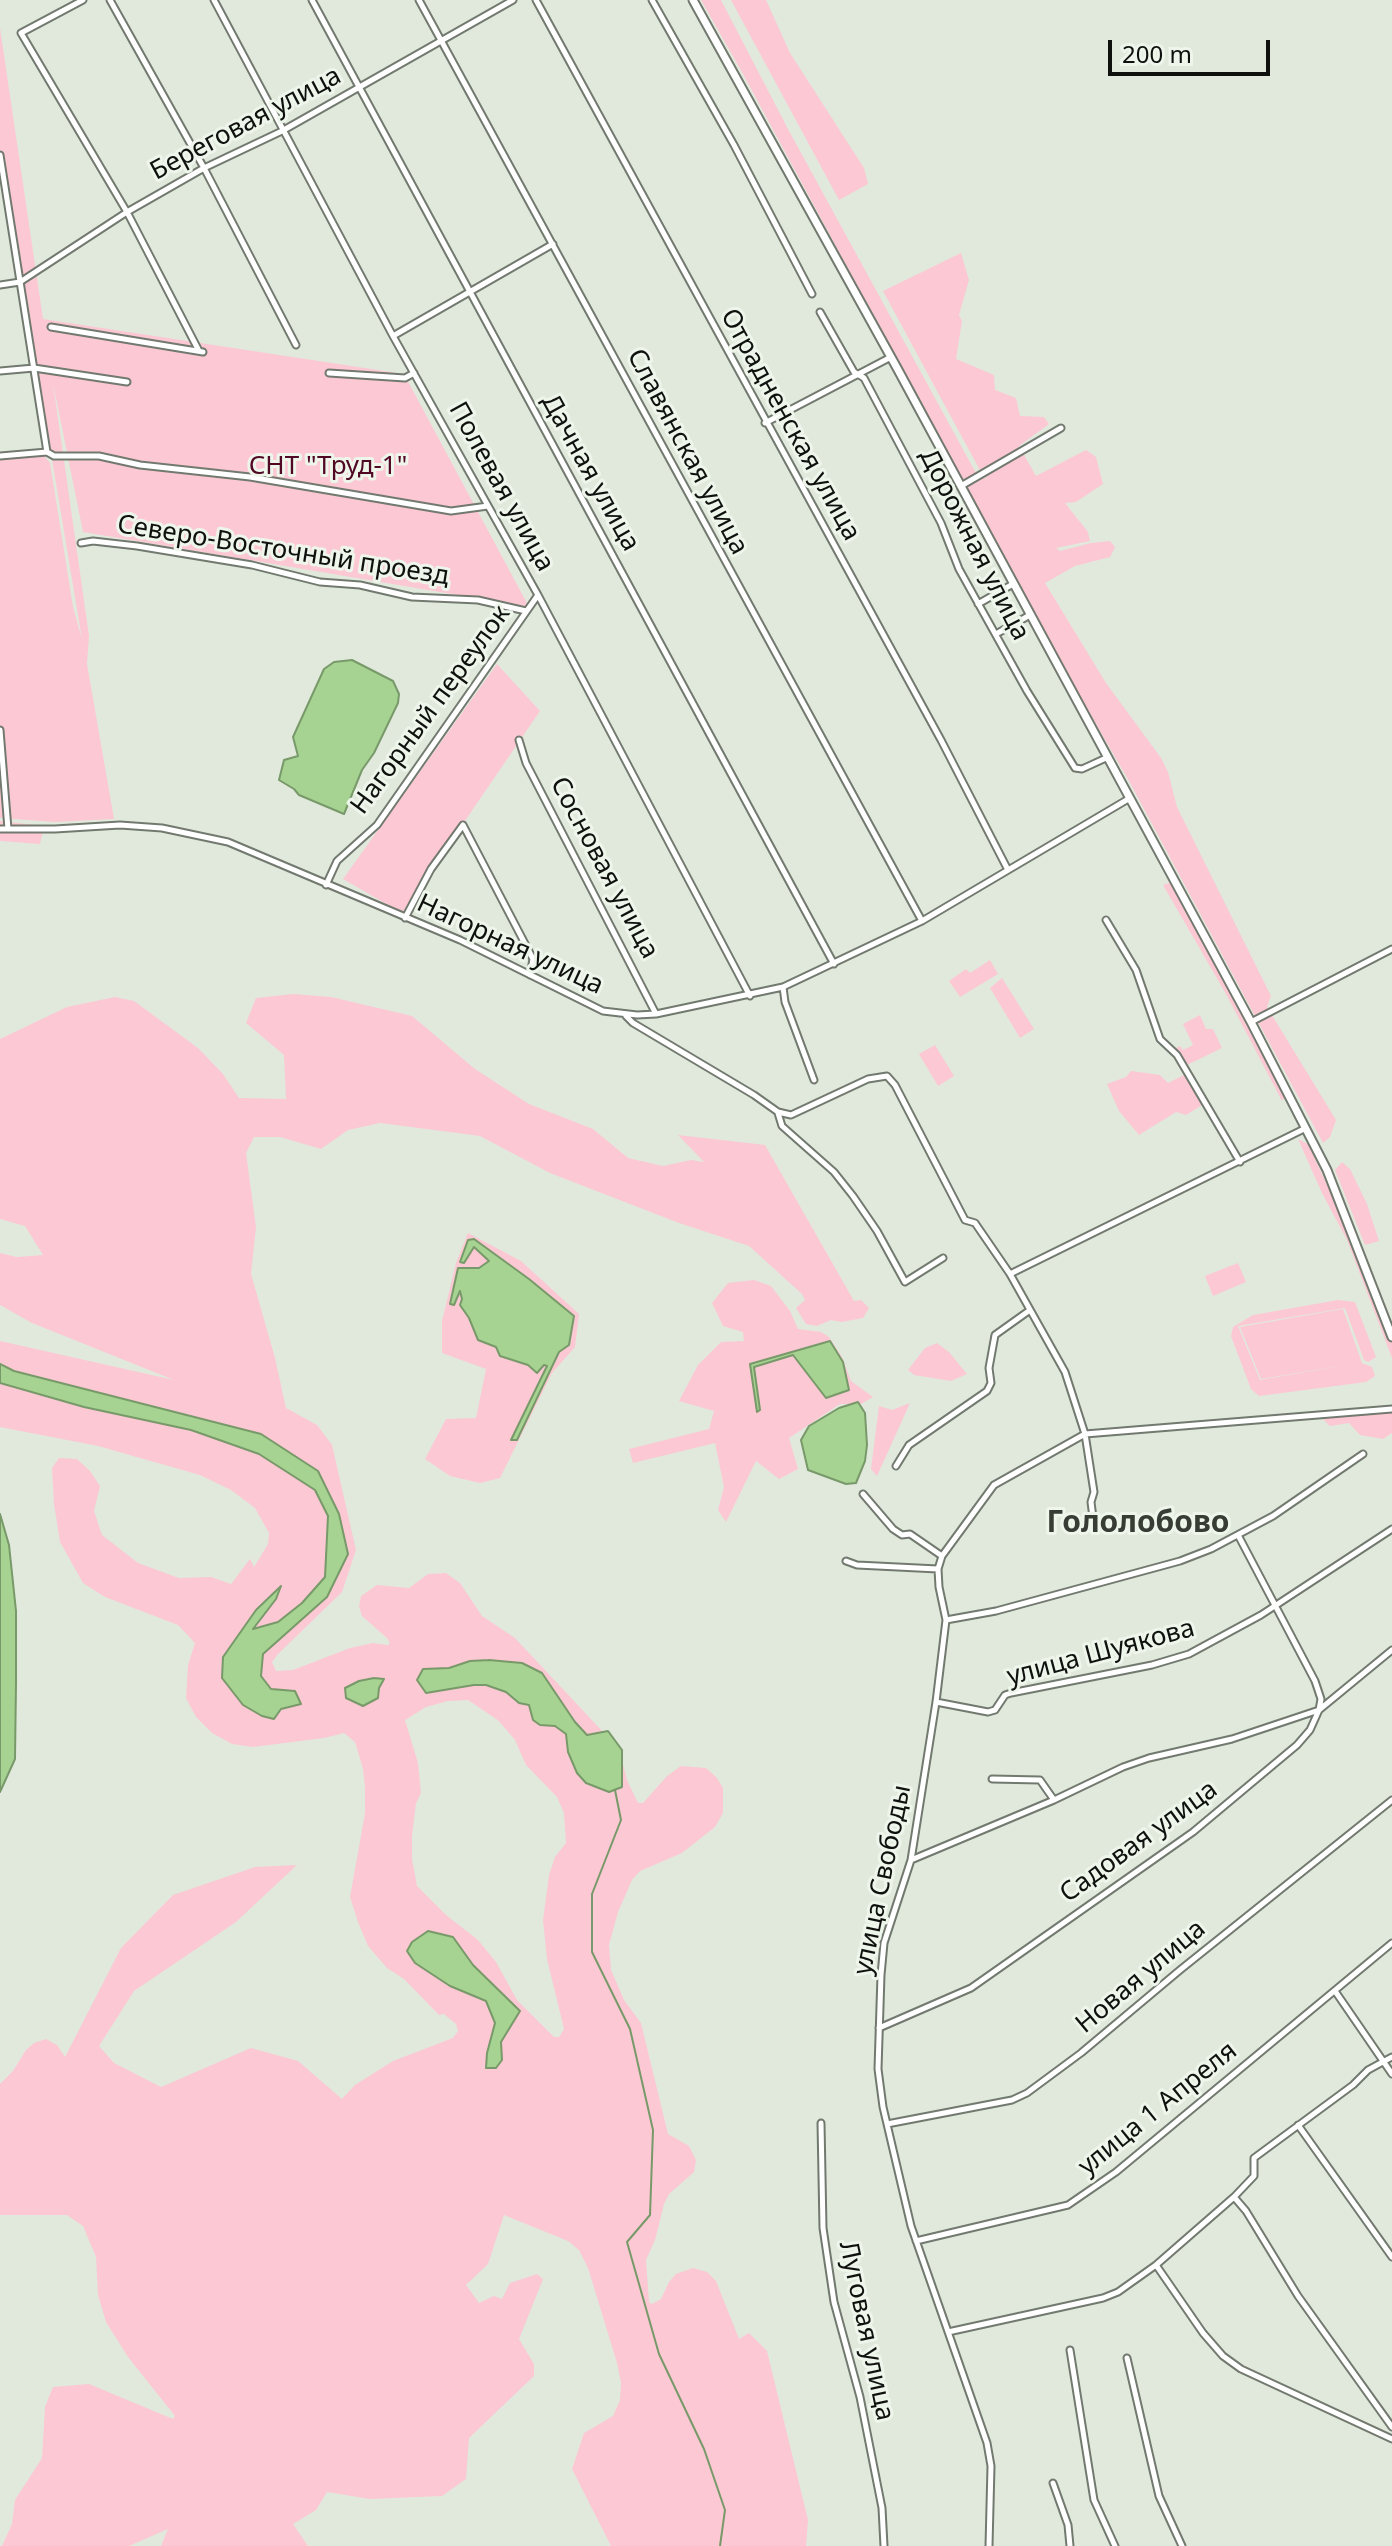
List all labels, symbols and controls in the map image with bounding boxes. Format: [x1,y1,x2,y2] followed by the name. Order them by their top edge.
[1112,24,1274,74] scale bar
[1122,37,1192,70] text: 200 m
[145,61,347,187] street label: Береговая улица
[713,304,867,546] street label: Отрадненская улица
[620,344,754,560] street label: Славянская улица
[534,389,646,557] street label: Дачная улица
[442,397,560,577] street label: Полевая улица
[912,444,1036,646] street label: Дорожная улица
[249,451,407,483] park label: СНТ "Труд-1"
[115,509,451,593] street label: Северо-Восточный проезд
[345,599,517,821] street label: Нагорный переулок
[543,772,665,964] street label: Сосновая улица
[412,888,608,1002] street label: Нагорная улица
[1047,1505,1229,1541] district label: Гололобово
[1004,1613,1198,1693] street label: улица Шуякова
[1054,1774,1224,1910] street label: Садовая улица
[848,1782,918,1978] street label: улица Свободы
[1070,1914,1212,2040] street label: Новая улица
[1072,2036,1244,2182] street label: улица 1 Апреля
[832,2238,900,2424] street label: Луговая улица

